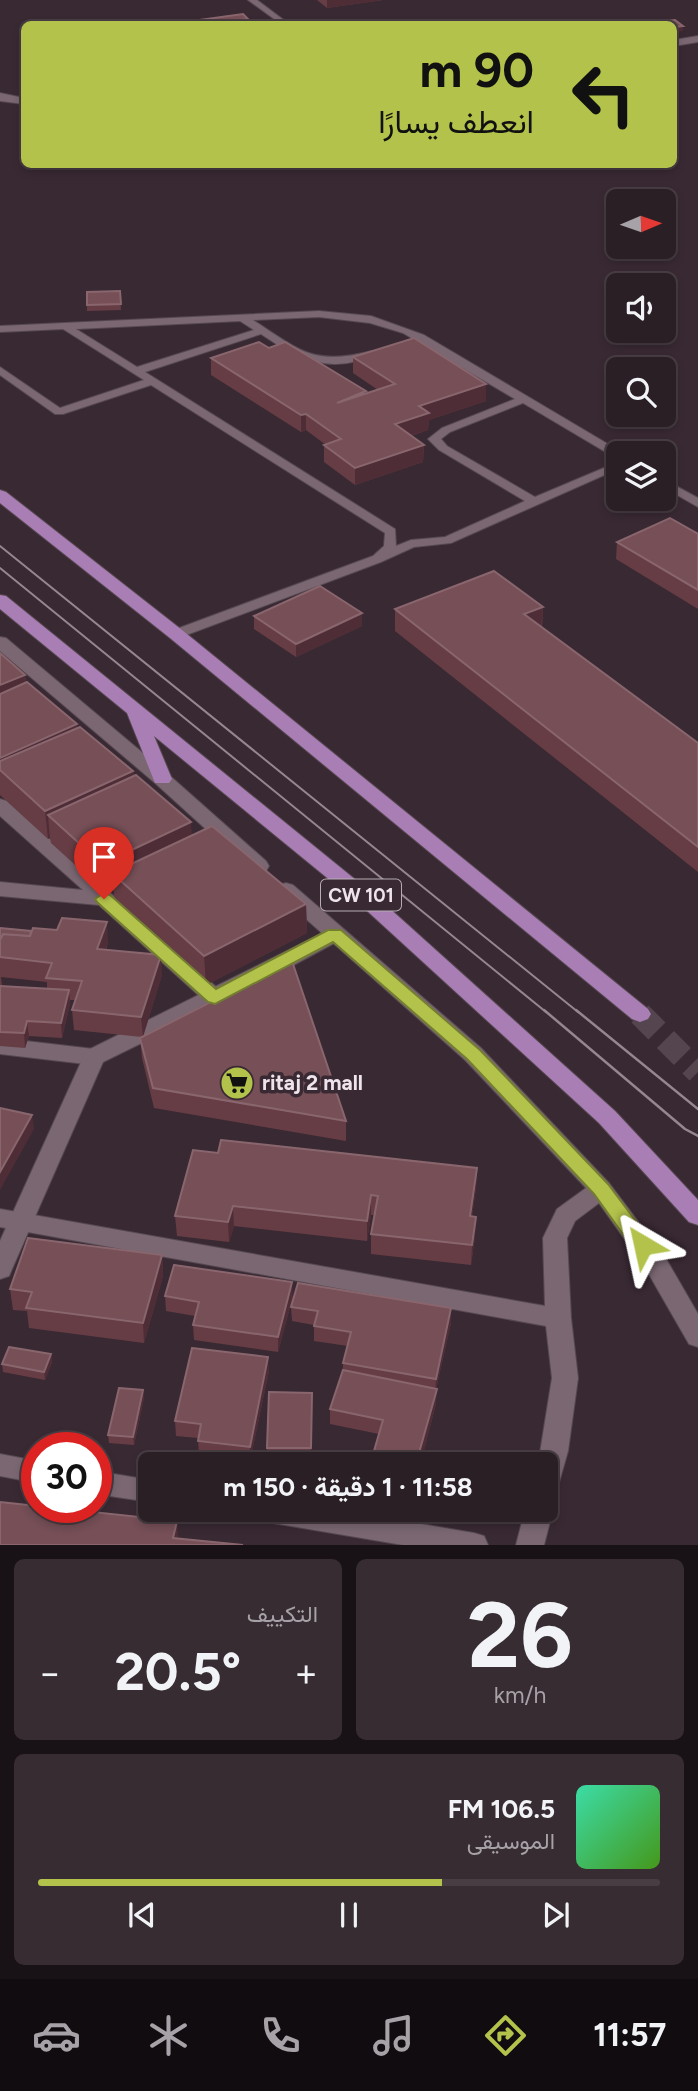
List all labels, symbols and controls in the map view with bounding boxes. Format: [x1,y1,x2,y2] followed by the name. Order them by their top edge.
[419,40,534,99] text: 90 m
[558,49,649,140] icon: left
[378,103,534,141] text: انعطف يسارًا
[606,189,676,259] north arrow
[606,189,676,511] map controls
[606,273,676,343] button: sound
[606,357,676,427] button: search
[606,441,676,511] button: layers
[74,827,134,899] pin
[85,838,123,876] icon: arrive
[321,880,401,911] road number: CW 101
[218,1064,256,1102] supermarket icon: ritaj 2 mall
[262,1070,363,1095] place label: ritaj 2 mall
[606,1208,680,1282] position arrow
[21,1432,112,1523] speed limit sign: 30
[223,1471,473,1503] text: 11:58 · 1 دقيقة · 150 m
[467,1581,573,1690] text: 26
[247,1600,318,1628] text: التكييف
[115,1641,241,1703] text: 20.5°
[38,1650,62,1696] text: −
[294,1650,318,1696] text: +
[494,1681,546,1709] text: km/h
[448,1793,555,1825] text: 106.5 FM
[467,1827,555,1855] text: الموسيقى
[123,1896,161,1934] icon: previous
[330,1896,368,1934] icon: pause
[537,1896,575,1934] icon: next
[32,2011,81,2060] icon: car
[144,2011,193,2060] icon: climate
[256,2011,305,2060] icon: phone
[369,2011,418,2060] icon: music
[481,2011,530,2060] icon: directions
[593,2016,666,2054] text: 11:57

